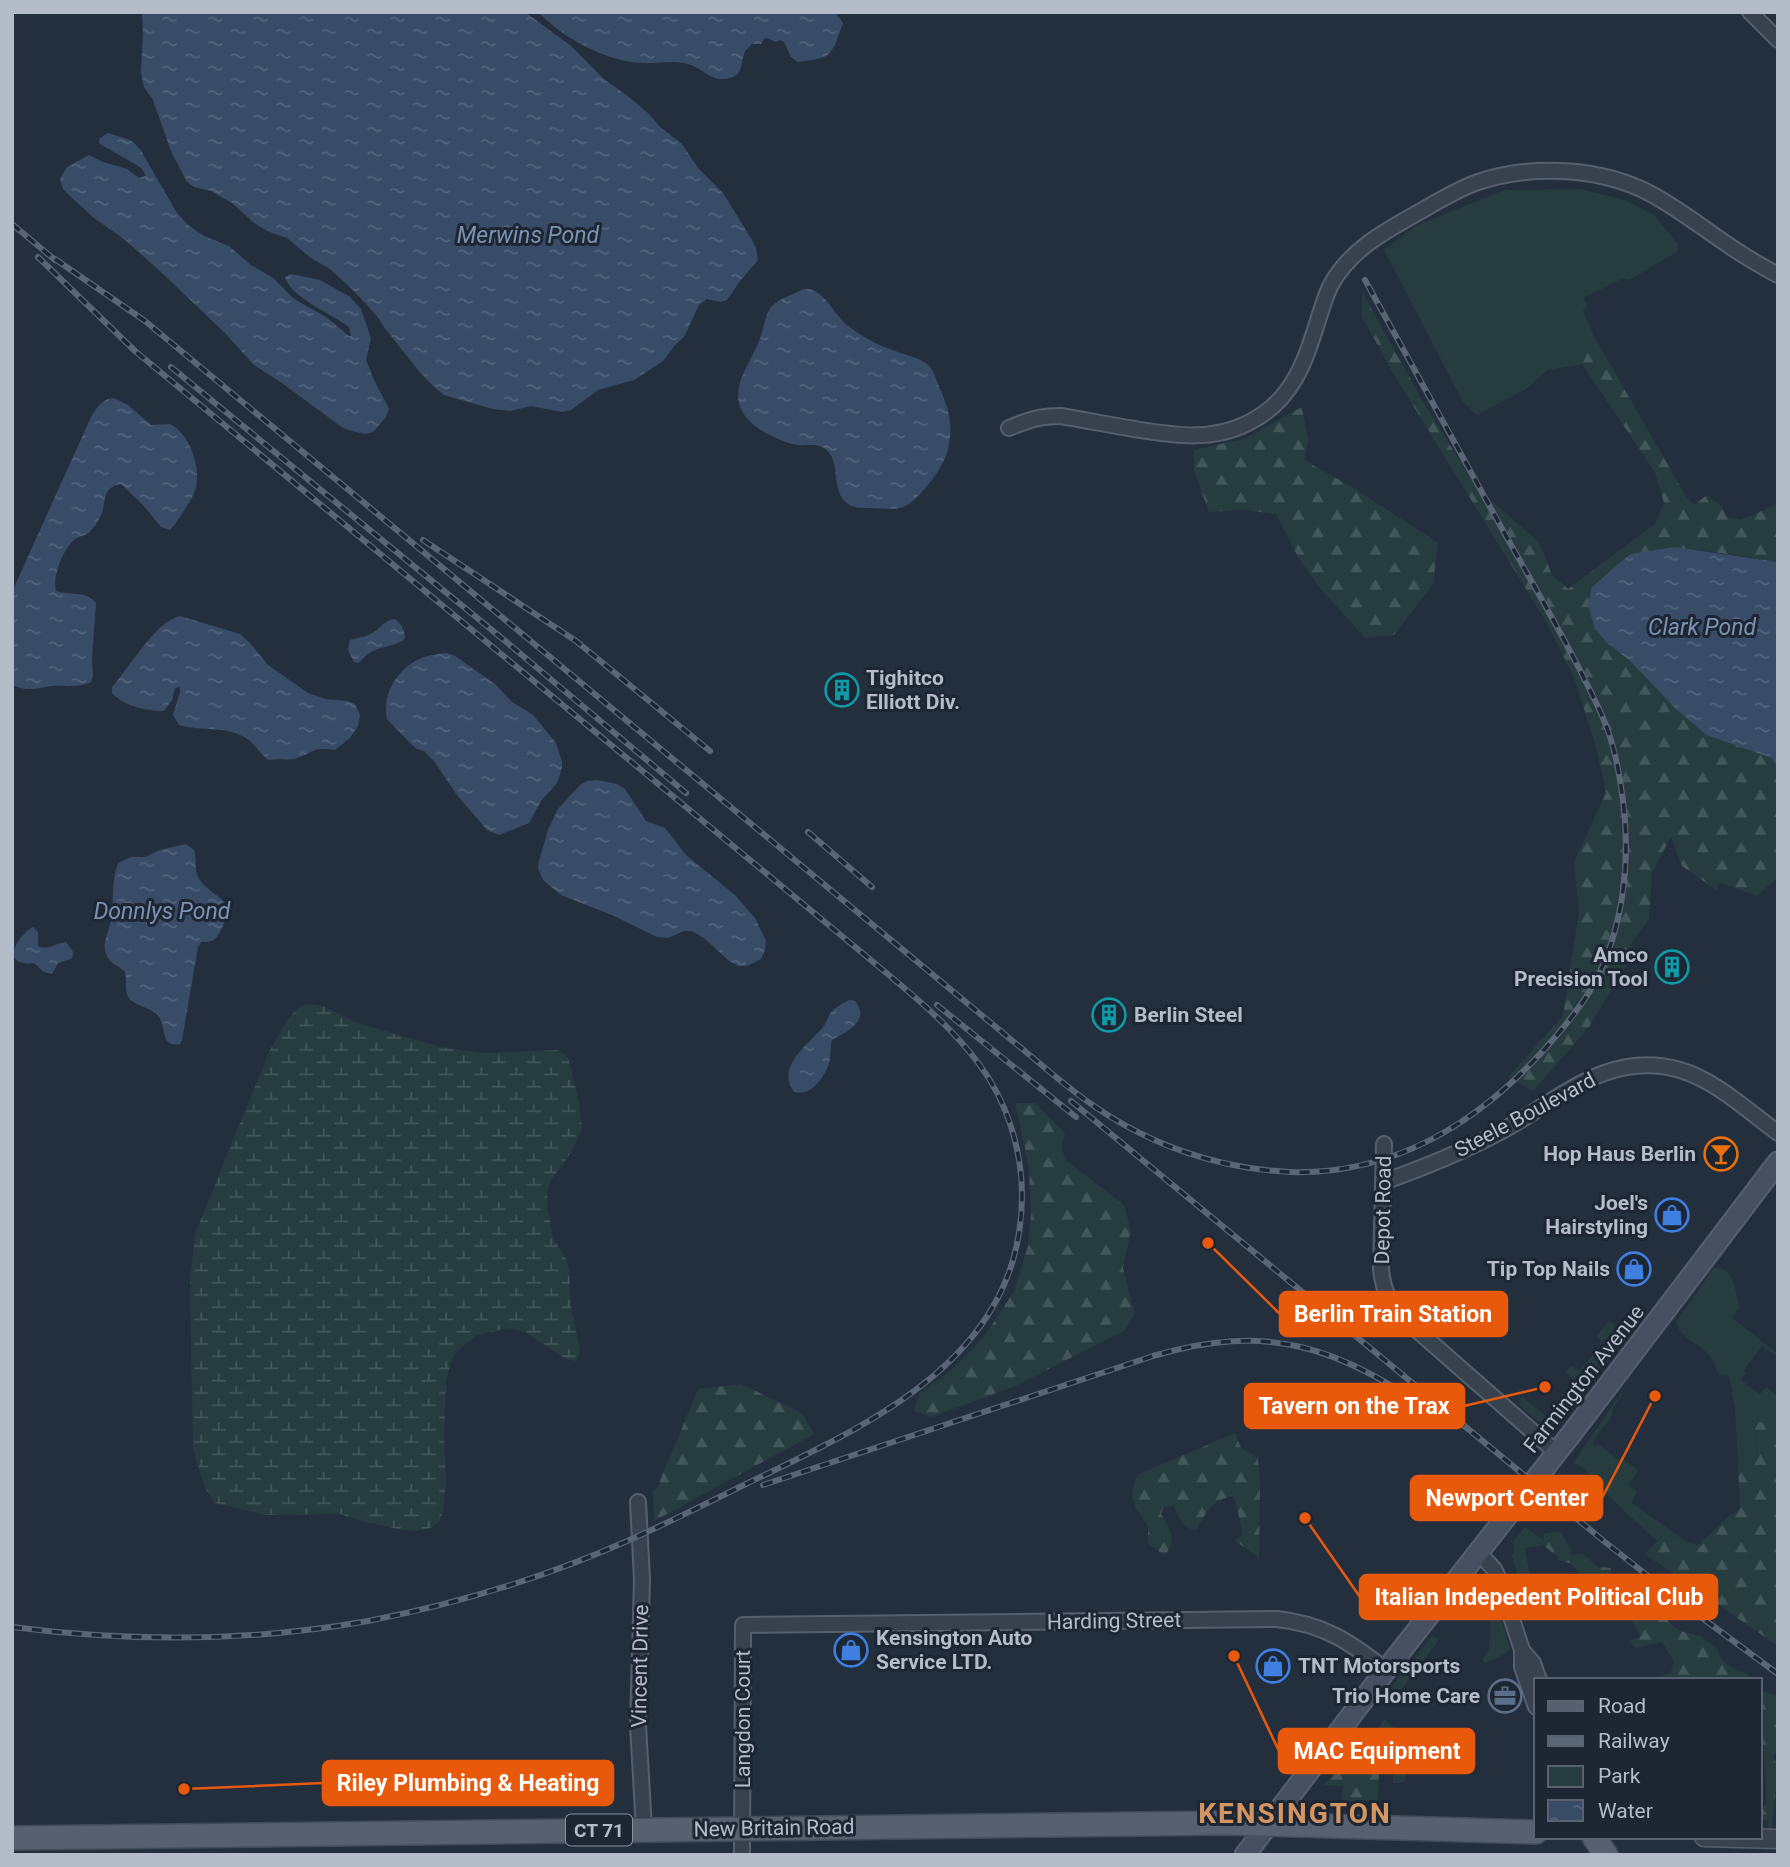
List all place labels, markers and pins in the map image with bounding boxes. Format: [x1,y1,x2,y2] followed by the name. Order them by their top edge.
[866,666,960,714] place label: Tighitco Elliott Div.
[823,671,861,709] building icon: Tighitco Elliott Div.
[1514,943,1648,991] place label: Amco Precision Tool
[1653,948,1691,986] building icon: Amco Precision Tool
[1090,996,1128,1034] building icon: Berlin Steel
[1134,1003,1243,1027] place label: Berlin Steel
[1702,1135,1740,1173] bar icon: Hop Haus Berlin
[1543,1142,1696,1166] place label: Hop Haus Berlin
[1545,1191,1648,1239] place label: Joel's Hairstyling
[1653,1196,1691,1234] shop icon: Joel's Hairstyling
[1615,1250,1653,1288] shop icon: Tip Top Nails
[1487,1257,1610,1281] place label: Tip Top Nails
[1280,1292,1507,1336] callout: Berlin Train Station
[1245,1384,1464,1428] callout: Tavern on the Trax
[1411,1476,1602,1520] callout: Newport Center
[1360,1575,1717,1619] callout: Italian Indepedent Political Club
[876,1626,1033,1674] place label: Kensington Auto Service LTD.
[832,1631,870,1669] shop icon: Kensington Auto Service LTD.
[1254,1647,1292,1685] shop icon: TNT Motorsports
[1298,1654,1461,1678] place label: TNT Motorsports
[1486,1677,1524,1715] office icon: Trio Home Care
[1332,1684,1480,1708] place label: Trio Home Care
[1279,1729,1474,1773] callout: MAC Equipment
[323,1761,613,1805] callout: Riley Plumbing & Heating

